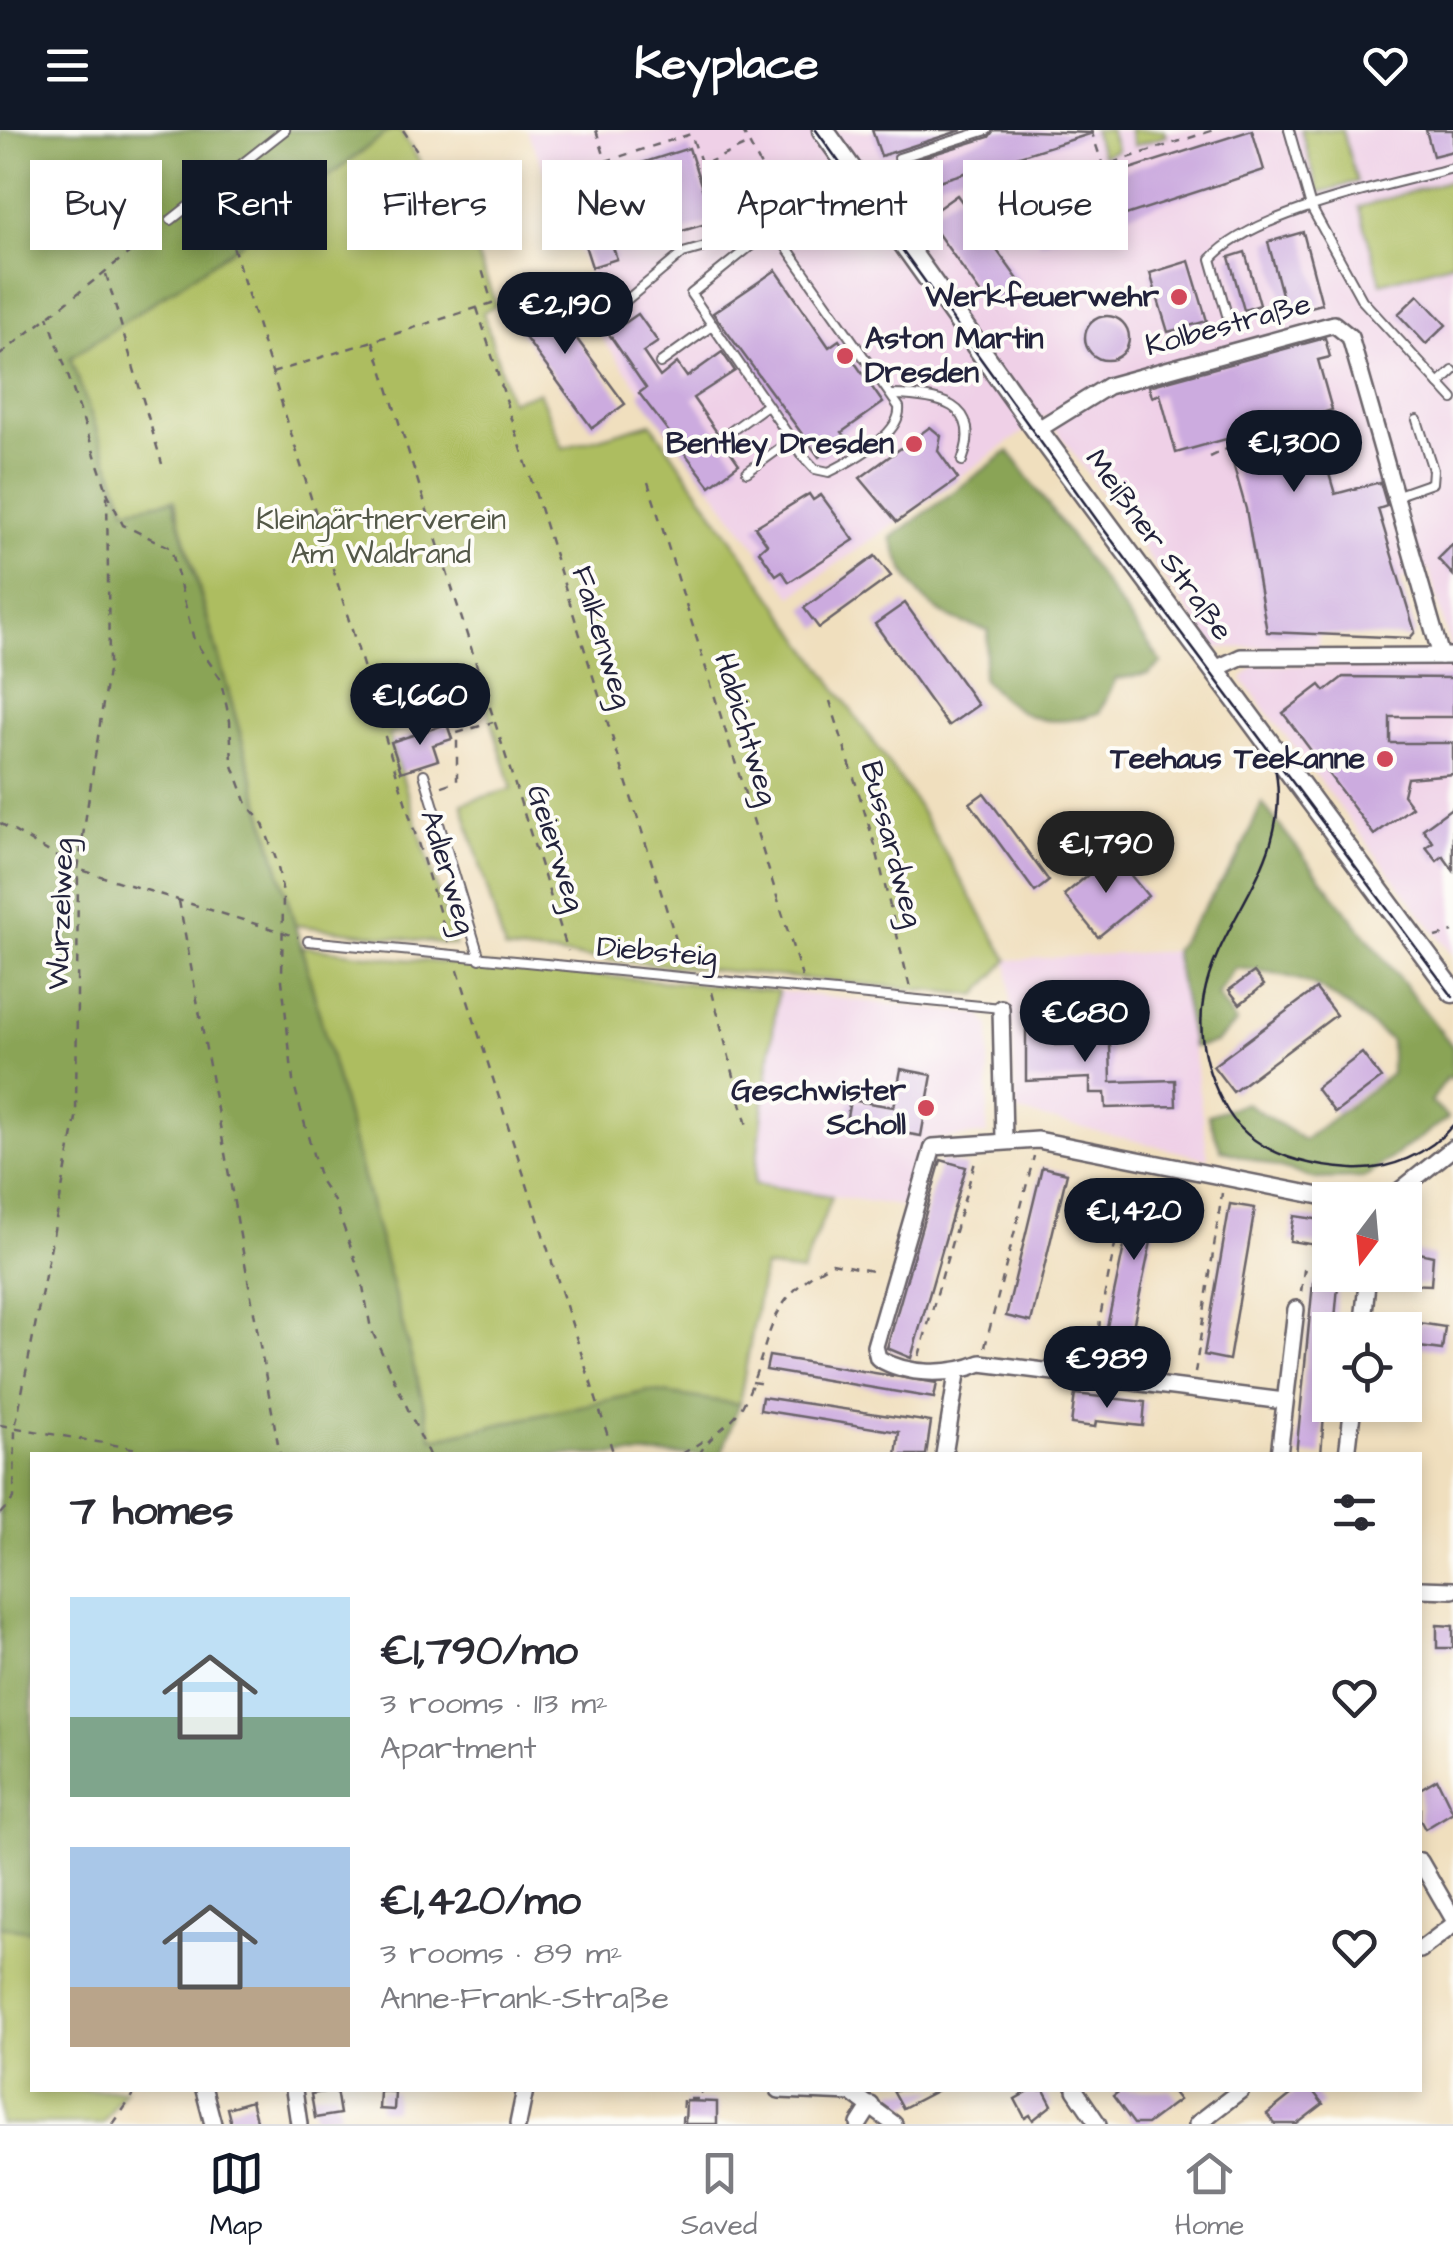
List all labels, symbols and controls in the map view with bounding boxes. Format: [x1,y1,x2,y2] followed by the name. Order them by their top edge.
[634,34,819,96] text: Keyplace
[40,38,95,93] icon: menu
[1358,38,1413,93] icon: heart
[30,160,162,250] chip: Buy
[182,160,327,250] chip: Rent
[347,160,522,250] chip: Filters
[542,160,682,250] chip: New
[702,160,943,250] chip: Apartment
[963,160,1128,250] chip: House
[484,272,646,357] pin: €2,190
[925,276,1159,318] place label: Werkfeuerwehr
[519,282,611,327] text: €2,190
[1141,283,1315,367] street label: Kolbestraße
[1168,286,1190,308] marker: Werkfeuerwehr
[865,318,1044,394] place label: Aston Martin Dresden
[834,345,856,367] marker: Aston Martin Dresden
[1213,410,1375,495] pin: €1,300
[1248,420,1340,465] text: €1,300
[666,423,894,467] place label: Bentley Dresden
[903,433,925,455] marker: Bentley Dresden
[1075,441,1243,649] street label: Meißner Straße
[256,499,506,575] park label: Kleingärtnerverein Am Waldrand
[560,561,643,713] street label: Falkenweg
[702,648,789,810] street label: Habichtweg
[339,663,501,748] pin: €1,660
[372,673,468,718] text: €1,660
[1109,738,1365,780] place label: Teehaus Teekanne
[1374,748,1396,770] marker: Teehaus Teekanne
[849,757,934,932] street label: Bussardweg
[515,780,596,917] street label: Geierweg
[408,805,487,940] street label: Adlerweg
[1025,811,1187,896] pin: €1,790
[1059,821,1153,866] text: €1,790
[37,837,86,991] street label: Wurzelweg
[595,926,719,979] street label: Diebsteig
[1026,980,1144,1065] pin: €680
[1042,990,1128,1035] text: €680
[731,1070,906,1146] place label: Geschwister Scholl
[915,1097,937,1119] marker: Geschwister Scholl
[1053,1178,1215,1263] pin: €1,420
[1312,1182,1422,1292] north arrow
[1312,1182,1422,1422] map controls
[1086,1188,1182,1233] text: €1,420
[1312,1312,1422,1422] button: locate
[1048,1326,1166,1411] pin: €989
[1066,1336,1148,1381] text: €989
[70,1483,234,1541] text: 7 homes
[1327,1485,1382,1540] icon: filters
[380,1623,578,1681] text: €1,790/mo
[150,1637,270,1757] icon: home
[1327,1670,1382,1725] icon: heart
[380,1681,608,1726] text: 3 rooms · 113 m²
[380,1726,536,1771] text: Apartment
[380,1873,581,1931] text: €1,420/mo
[150,1887,270,2007] icon: home
[1327,1920,1382,1975] icon: heart
[380,1931,623,1976] text: 3 rooms · 89 m²
[380,1976,669,2021] text: Anne-Frank-Straße
[209,2146,264,2245] tab: Map
[681,2146,757,2245] tab: Saved
[1175,2146,1244,2245] tab: Home

